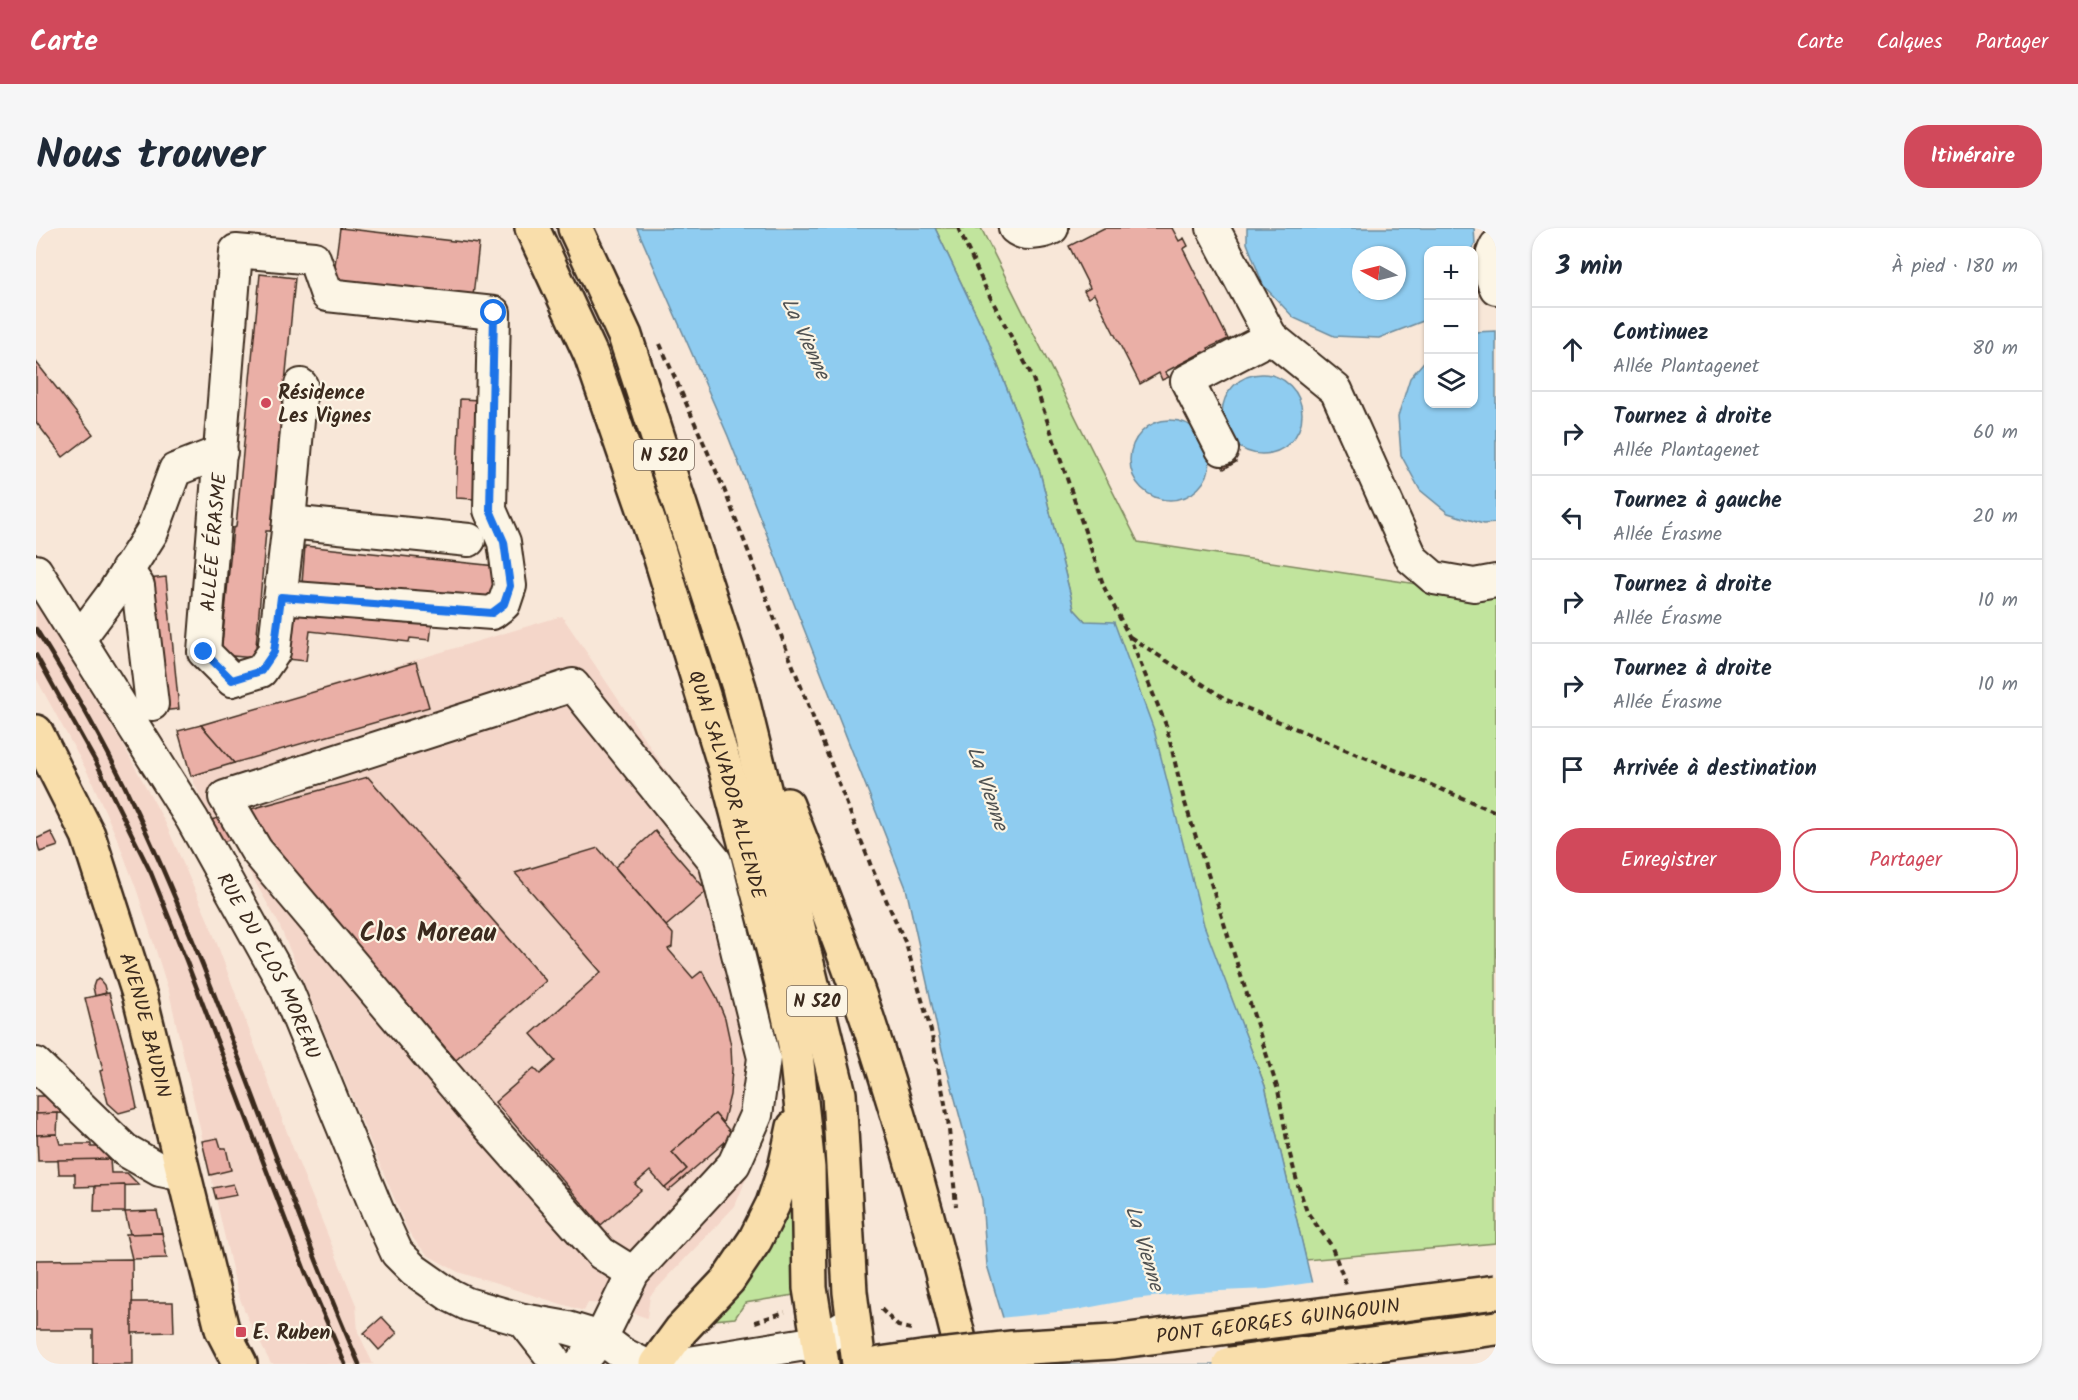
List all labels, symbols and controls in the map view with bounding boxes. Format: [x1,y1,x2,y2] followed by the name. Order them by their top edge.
[30,20,98,65] text: Carte
[1796,26,1843,59] text: Carte
[1876,26,1942,59] text: Calques
[1975,26,2048,59] text: Partager
[36,123,265,190] text: Nous trouver
[1904,125,2042,188] button: Itinéraire
[1352,246,1406,300] north arrow
[1424,246,1478,408] map controls
[1424,246,1478,300] button: +
[1556,246,1623,288] text: 3 min
[1891,251,2018,283] text: À pied · 180 m
[771,292,839,387] water label: La Vienne
[480,299,506,325] route start
[1424,300,1478,354] button: −
[1613,316,1709,351] text: Continuez
[1556,333,1589,366] icon: ahead
[1972,333,2018,365] text: 80 m
[1613,351,1760,383] text: Allée Plantagenet
[1424,354,1478,408] button: layers
[278,378,372,433] place label: Résidence Les Vignes
[259,396,273,410] marker: Résidence Les Vignes
[1613,400,1772,435] text: Tournez à droite
[1556,417,1589,450] icon: right
[1973,417,2018,449] text: 60 m
[1613,435,1760,467] text: Allée Plantagenet
[634,440,694,470] road number: N 520
[193,470,237,613] street label: ALLÉE ÉRASME
[1613,484,1782,519] text: Tournez à gauche
[1556,501,1589,534] icon: left
[1972,501,2018,533] text: 20 m
[1613,519,1722,551] text: Allée Érasme
[1613,568,1772,603] text: Tournez à droite
[1556,585,1589,618] icon: right
[1978,585,2018,617] text: 10 m
[1613,603,1722,635] text: Allée Érasme
[190,638,216,664] route end
[1613,652,1772,687] text: Tournez à droite
[678,667,774,904] street label: QUAI SALVADOR ALLENDE
[1556,669,1589,702] icon: right
[1978,669,2018,701] text: 10 m
[1613,687,1722,719] text: Allée Érasme
[957,742,1017,837] water label: La Vienne
[1613,752,1817,787] text: Arrivée à destination
[1556,753,1589,786] icon: arrive
[1556,828,1781,893] button: Enregistrer
[1793,828,2018,893] button: Partager
[207,867,328,1065] street label: RUE DU CLOS MOREAU
[360,913,497,955] district label: Clos Moreau
[109,949,178,1101] street label: AVENUE BAUDIN
[787,986,847,1016] road number: N 520
[1115,1202,1173,1297] water label: La Vienne
[1154,1291,1402,1354] street label: PONT GEORGES GUINGOUIN
[253,1318,330,1350] place label: E. Ruben
[234,1325,248,1339] marker: E. Ruben

